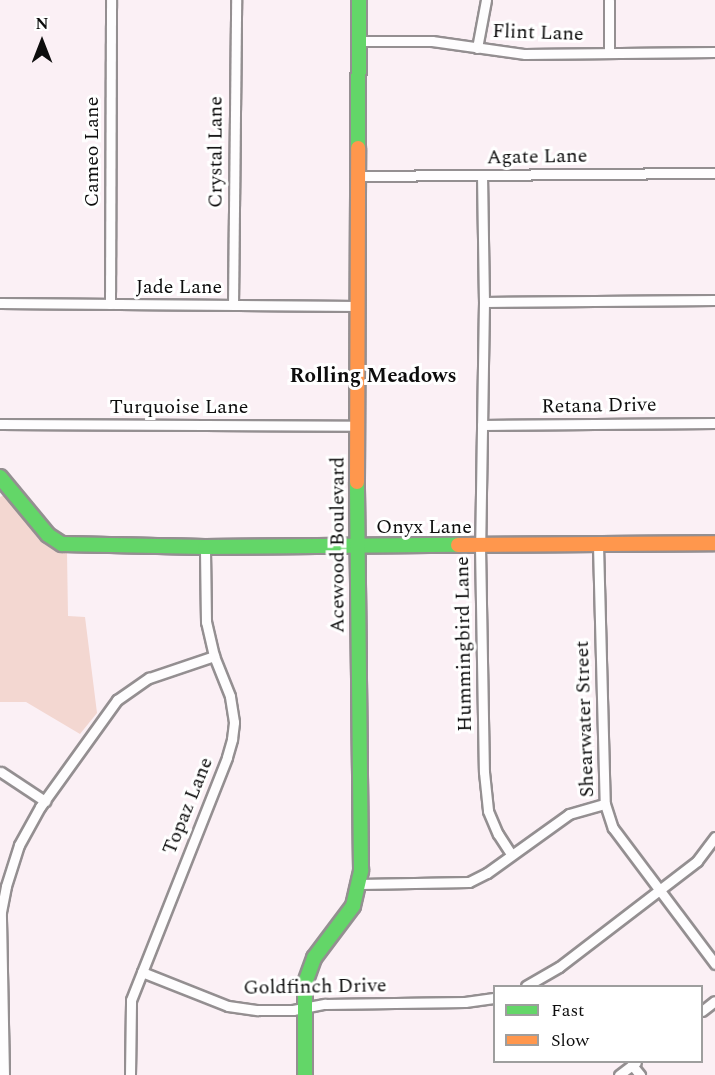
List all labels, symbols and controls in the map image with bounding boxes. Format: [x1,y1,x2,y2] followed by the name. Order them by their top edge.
[12,12,72,72] north arrow
[35,12,49,36] text: N
[492,19,584,47] street label: Flint Lane
[204,96,228,208] street label: Crystal Lane
[80,97,104,207] street label: Cameo Lane
[486,144,588,170] street label: Agate Lane
[136,275,222,299] street label: Jade Lane
[289,363,457,389] district label: Rolling Meadows
[541,393,657,419] street label: Retana Drive
[110,395,248,419] street label: Turquoise Lane
[326,457,350,633] street label: Acewood Boulevard
[376,515,472,539] street label: Onyx Lane
[450,556,478,732] street label: Hummingbird Lane
[570,640,600,798] street label: Shearwater Street
[158,754,218,858] street label: Topaz Lane
[243,974,387,1000] street label: Goldfinch Drive
[493,985,703,1063] legend
[551,997,584,1024] text: Fast
[551,1027,589,1054] text: Slow

